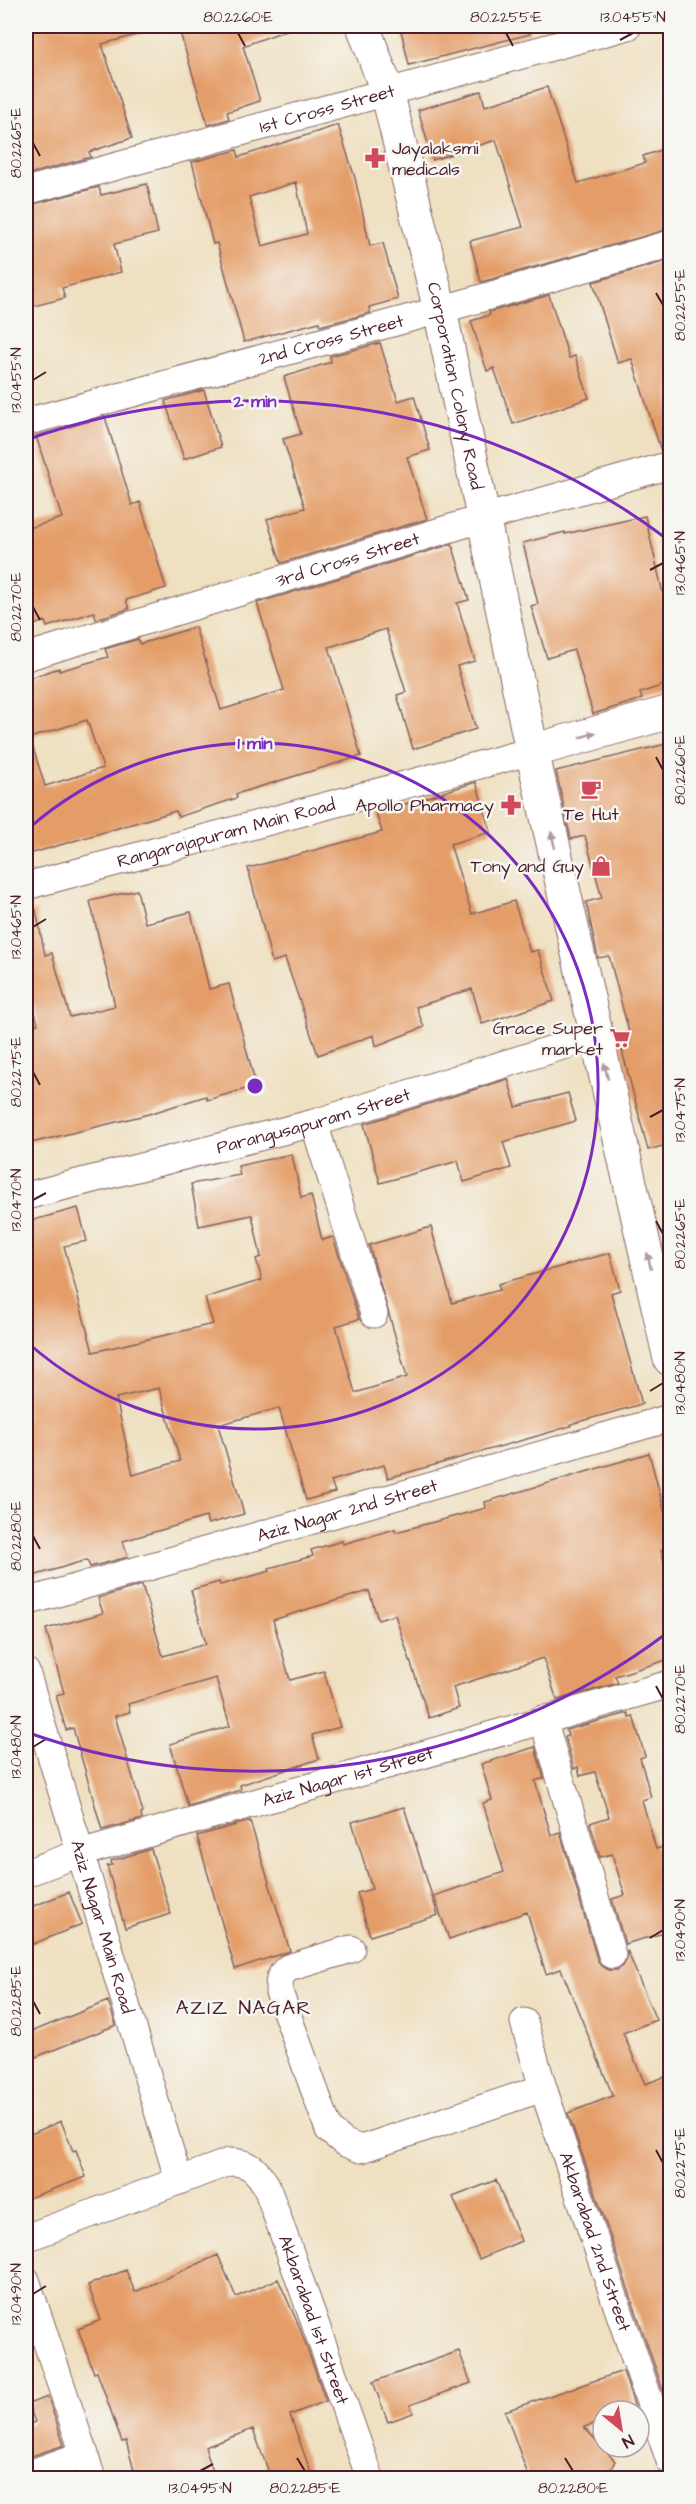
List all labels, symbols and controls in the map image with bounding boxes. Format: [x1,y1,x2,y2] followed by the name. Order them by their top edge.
[203,7,273,28] text: 80.2260°E
[470,7,542,28] text: 80.2255°E
[600,7,666,28] text: 13.0455°N
[256,78,398,140] street label: 1st Cross Street
[6,108,27,178] text: 80.2265°E
[392,136,479,182] place label: Jayalaksmi medicals
[363,146,387,170] pharmacy icon: Jayalaksmi medicals
[670,269,691,341] text: 80.2255°E
[421,279,489,492] street label: Corporation Colony Road
[256,308,407,372] street label: 2nd Cross Street
[6,347,27,413] text: 13.0455°N
[232,389,277,414] text: 2 min
[273,526,423,594] street label: 3rd Cross Street
[670,531,691,595] text: 13.0465°N
[6,572,27,642] text: 80.2270°E
[579,730,597,739] one-way arrow
[237,731,273,756] text: 1 min
[670,735,691,805] text: 80.2260°E
[579,777,603,801] cafe icon: Te Hut
[114,792,338,874] street label: Rangarajapuram Main Road
[355,793,494,819] place label: Apollo Pharmacy
[499,793,523,817] pharmacy icon: Apollo Pharmacy
[563,802,619,827] place label: Te Hut
[547,831,557,849] one-way arrow
[470,854,584,880] place label: Tony and Guy
[589,854,613,878] shop icon: Tony and Guy
[6,895,27,959] text: 13.0465°N
[493,1016,604,1062] place label: Grace Super market
[608,1026,632,1050] supermarket icon: Grace Super market
[6,1037,27,1107] text: 80.2275°E
[601,1061,610,1080] one-way arrow
[245,1076,265,1096] centre of rings
[670,1078,691,1142] text: 13.0475°N
[214,1082,414,1160] street label: Parangusapuram Street
[6,1169,27,1231] text: 13.0470°N
[670,1199,691,1269] text: 80.2265°E
[643,1252,653,1270] one-way arrow
[670,1351,691,1415] text: 13.0480°N
[254,1473,441,1548] street label: Aziz Nagar 2nd Street
[6,1501,27,1571] text: 80.2280°E
[670,1664,691,1734] text: 80.2270°E
[6,1715,27,1779] text: 13.0480°N
[259,1740,437,1813] street label: Aziz Nagar 1st Street
[64,1837,140,2017] street label: Aziz Nagar Main Road
[670,1899,691,1961] text: 13.0490°N
[6,1965,27,2037] text: 80.2285°E
[176,1994,312,2022] district label: AZIZ NAGAR
[670,2128,691,2198] text: 80.2275°E
[553,2149,637,2336] street label: Akbarabad 2nd Street
[272,2232,355,2409] street label: Akbarabad 1st Street
[6,2263,27,2325] text: 13.0490°N
[591,2399,651,2459] north arrow
[618,2429,638,2453] text: N
[168,2478,232,2499] text: 13.0495°N
[270,2478,341,2499] text: 80.2285°E
[538,2478,608,2499] text: 80.2280°E

